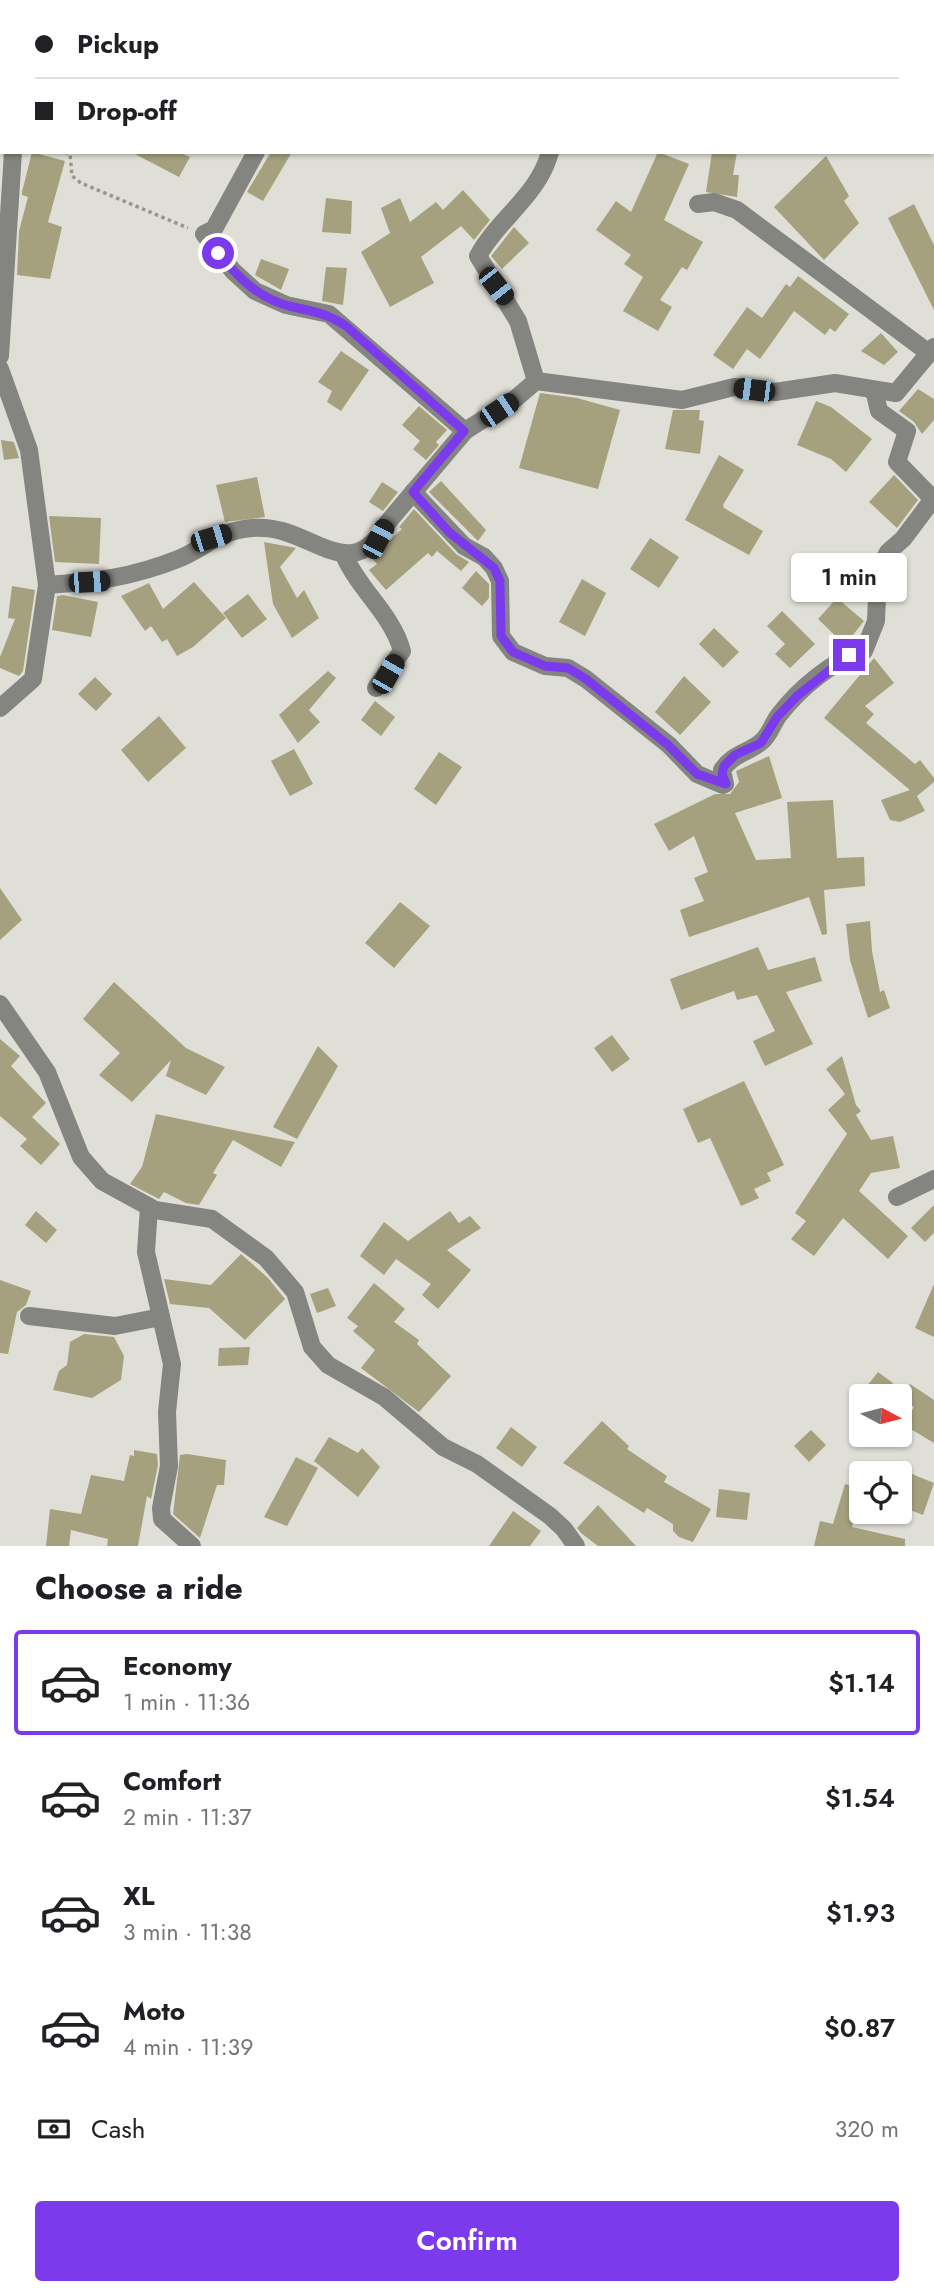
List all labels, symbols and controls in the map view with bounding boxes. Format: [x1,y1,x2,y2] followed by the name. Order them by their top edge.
[77,25,159,63] text: Pickup
[77,92,177,130] text: Drop-off
[202,237,234,269] route start
[475,263,518,309] car
[732,377,777,403] car
[476,390,523,430] car
[359,516,398,562] car
[188,522,235,554] car
[791,554,907,602] callout: 1 min
[821,560,877,594] text: 1 min
[68,570,111,594] car
[833,639,865,671] route end
[369,651,408,697] car
[849,1384,912,1447] north arrow
[849,1384,912,1524] map controls
[849,1461,912,1524] button: locate
[35,1565,243,1611] text: Choose a ride
[123,1647,232,1685] text: Economy
[39,1651,102,1714] icon: car
[828,1664,895,1702] text: $1.14
[123,1685,250,1719] text: 1 min · 11:36
[123,1762,221,1800] text: Comfort
[39,1766,102,1829] icon: car
[825,1779,895,1817] text: $1.54
[123,1800,252,1834] text: 2 min · 11:37
[123,1877,155,1915] text: XL
[39,1881,102,1944] icon: car
[826,1894,895,1932] text: $1.93
[123,1915,252,1949] text: 3 min · 11:38
[123,1992,185,2030] text: Moto
[39,1996,102,2059] icon: car
[824,2009,895,2047] text: $0.87
[123,2030,253,2064] text: 4 min · 11:39
[35,2110,73,2148] icon: cash
[91,2110,145,2148] text: Cash
[835,2112,899,2146] text: 320 m
[35,2201,899,2281] button: Confirm

